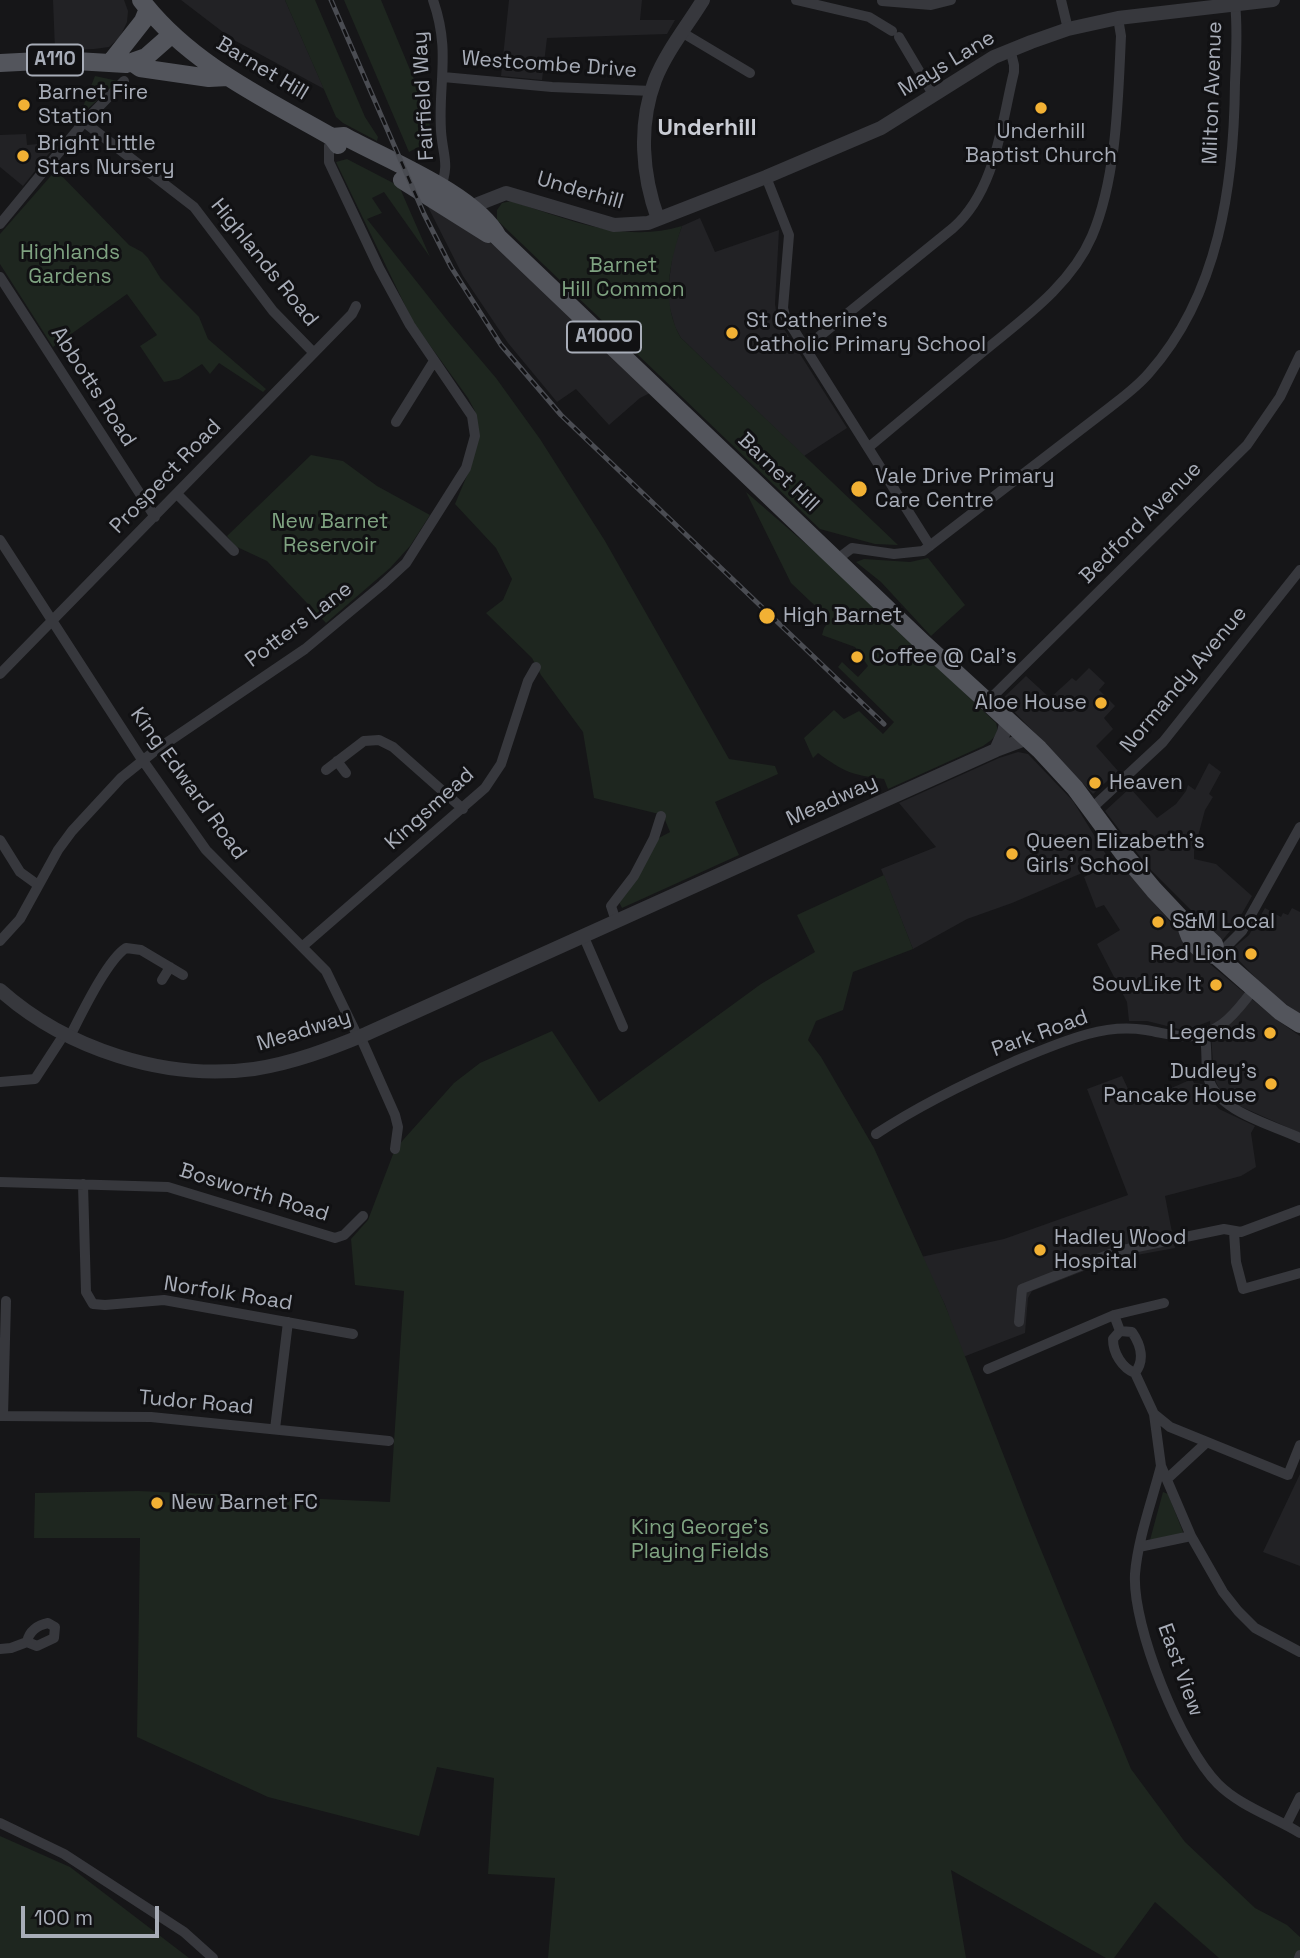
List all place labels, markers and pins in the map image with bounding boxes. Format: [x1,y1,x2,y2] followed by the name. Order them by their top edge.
[38,80,148,130] place label: Barnet Fire Station
[16,97,32,113] marker: Barnet Fire Station
[1033,100,1049,116] marker: Underhill Baptist Church
[965,119,1117,169] place label: Underhill Baptist Church
[37,131,174,181] place label: Bright Little Stars Nursery
[15,148,31,164] marker: Bright Little Stars Nursery
[746,308,986,358] place label: St Catherine's Catholic Primary School
[724,325,740,341] marker: St Catherine's Catholic Primary School
[875,464,1055,514] place label: Vale Drive Primary Care Centre
[849,479,869,499] marker: Vale Drive Primary Care Centre
[783,603,902,629] place label: High Barnet
[757,606,777,626] marker: High Barnet
[871,644,1017,670] place label: Coffee @ Cal's
[849,649,865,665] marker: Coffee @ Cal's
[975,690,1087,716] place label: Aloe House
[1093,695,1109,711] marker: Aloe House
[1109,770,1183,796] place label: Heaven
[1087,775,1103,791] marker: Heaven
[1026,829,1205,879] place label: Queen Elizabeth's Girls' School
[1004,846,1020,862] marker: Queen Elizabeth's Girls' School
[1172,909,1275,935] place label: S&M Local
[1150,914,1166,930] marker: S&M Local
[1150,941,1237,967] place label: Red Lion
[1243,946,1259,962] marker: Red Lion
[1092,972,1202,998] place label: SouvLike It
[1208,977,1224,993] marker: SouvLike It
[1169,1020,1256,1046] place label: Legends
[1262,1025,1278,1041] marker: Legends
[1103,1059,1257,1109] place label: Dudley's Pancake House
[1263,1076,1279,1092] marker: Dudley's Pancake House
[1054,1225,1186,1275] place label: Hadley Wood Hospital
[1032,1242,1048,1258] marker: Hadley Wood Hospital
[171,1490,318,1516] place label: New Barnet FC
[149,1495,165,1511] marker: New Barnet FC

